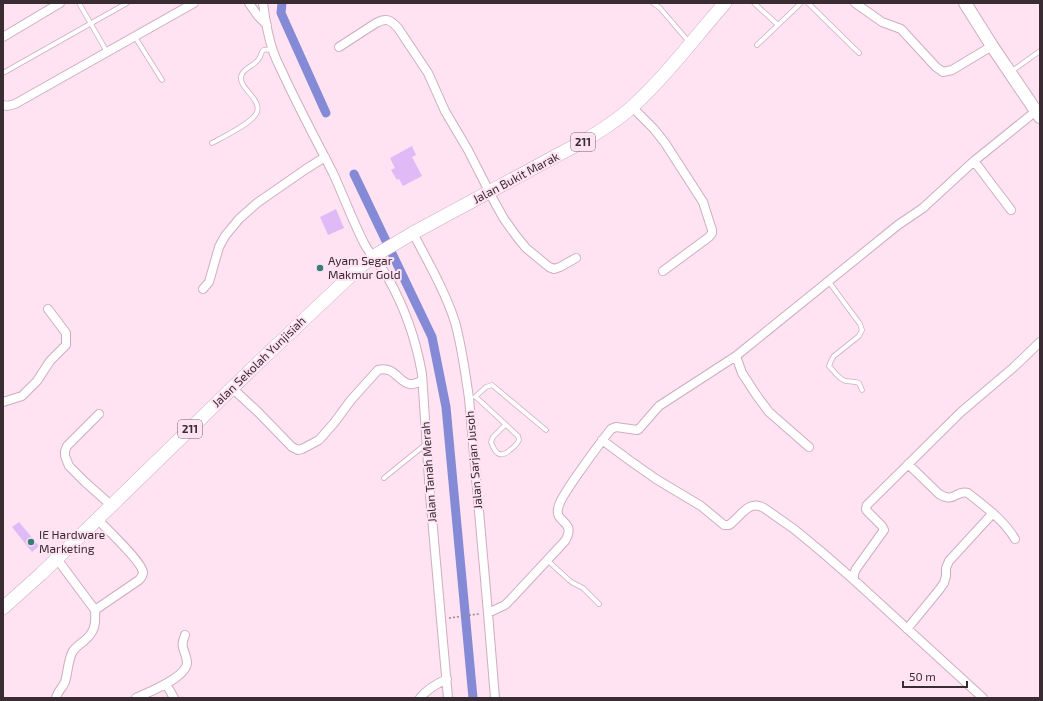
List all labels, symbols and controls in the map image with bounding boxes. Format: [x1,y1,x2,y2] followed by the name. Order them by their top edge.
[571,133,595,151] road number: 211
[470,148,561,206] street label: Jalan Bukit Marak
[328,253,401,281] place label: Ayam Segar Makmur Gold
[315,263,325,273] marker: Ayam Segar Makmur Gold
[209,313,309,410] street label: Jalan Sekolah Yunjisiah
[462,410,485,510] street label: Jalan Sarjan Jusoh
[178,420,202,438] road number: 211
[417,421,439,523] street label: Jalan Tanah Merah
[39,527,105,555] place label: IE Hardware Marketing
[26,537,36,547] marker: IE Hardware Marketing
[903,663,967,689] scale bar
[909,669,936,683] text: 50 m

